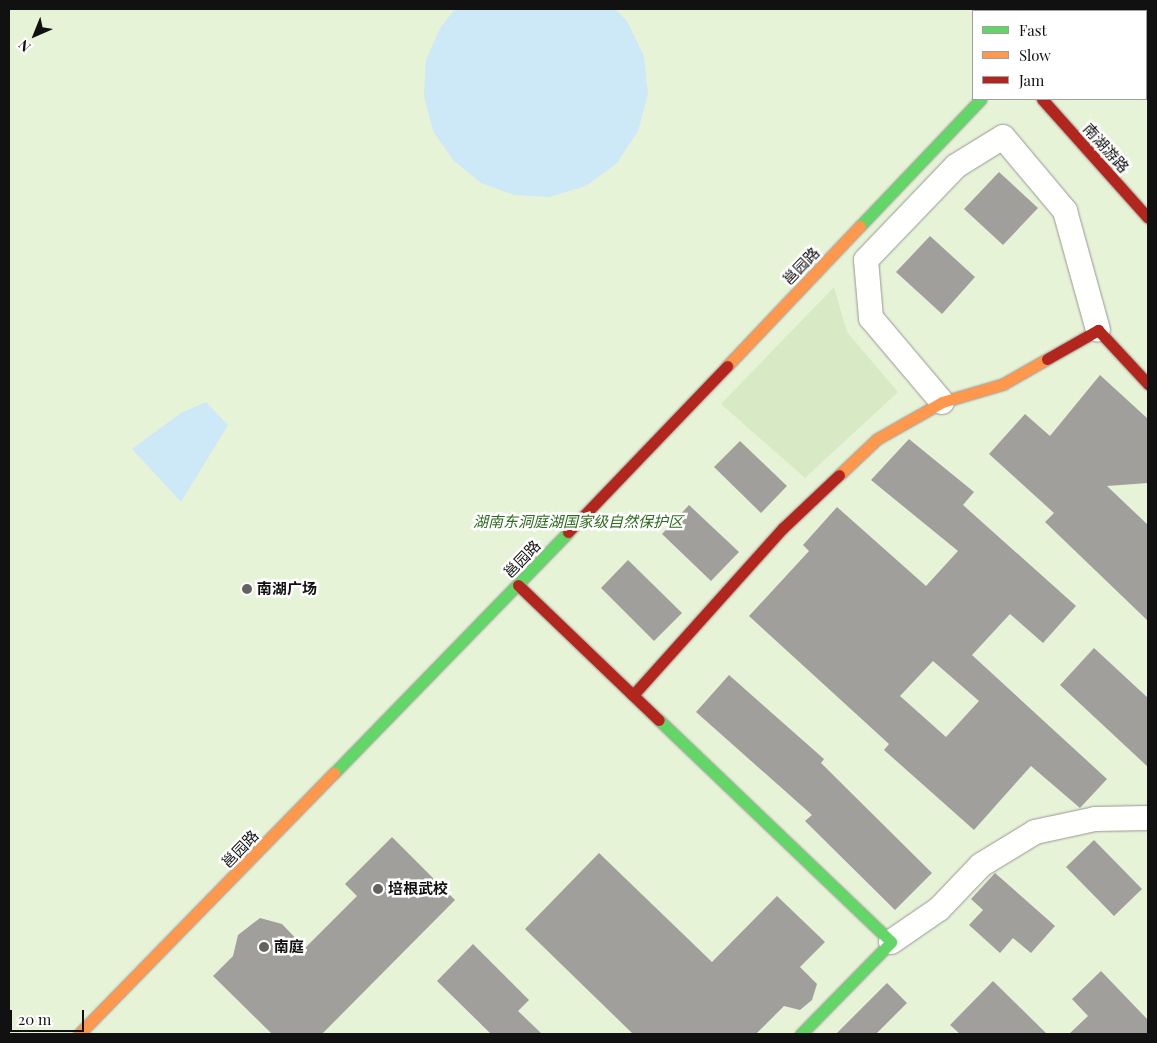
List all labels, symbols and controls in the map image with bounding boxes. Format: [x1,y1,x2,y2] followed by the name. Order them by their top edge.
[10,10,60,60] north arrow
[972,10,1147,100] legend
[1019,20,1047,40] text: Fast
[14,36,34,57] text: N
[1019,45,1051,65] text: Slow
[1019,70,1044,90] text: Jam
[1079,120,1133,176] street label: 南湖游路
[779,244,823,288] street label: 邕园路
[473,513,683,531] park label: 湖南东洞庭湖国家级自然保护区
[500,537,544,581] street label: 邕园路
[257,580,317,598] place label: 南湖广场
[241,583,253,595] marker: 南湖广场
[218,827,262,871] street label: 邕园路
[388,880,448,898] place label: 培根武校
[372,883,384,895] marker: 培根武校
[274,938,304,956] place label: 南庭
[258,941,270,953] marker: 南庭
[12,1000,86,1032] scale bar
[18,1009,51,1029] text: 20 m

